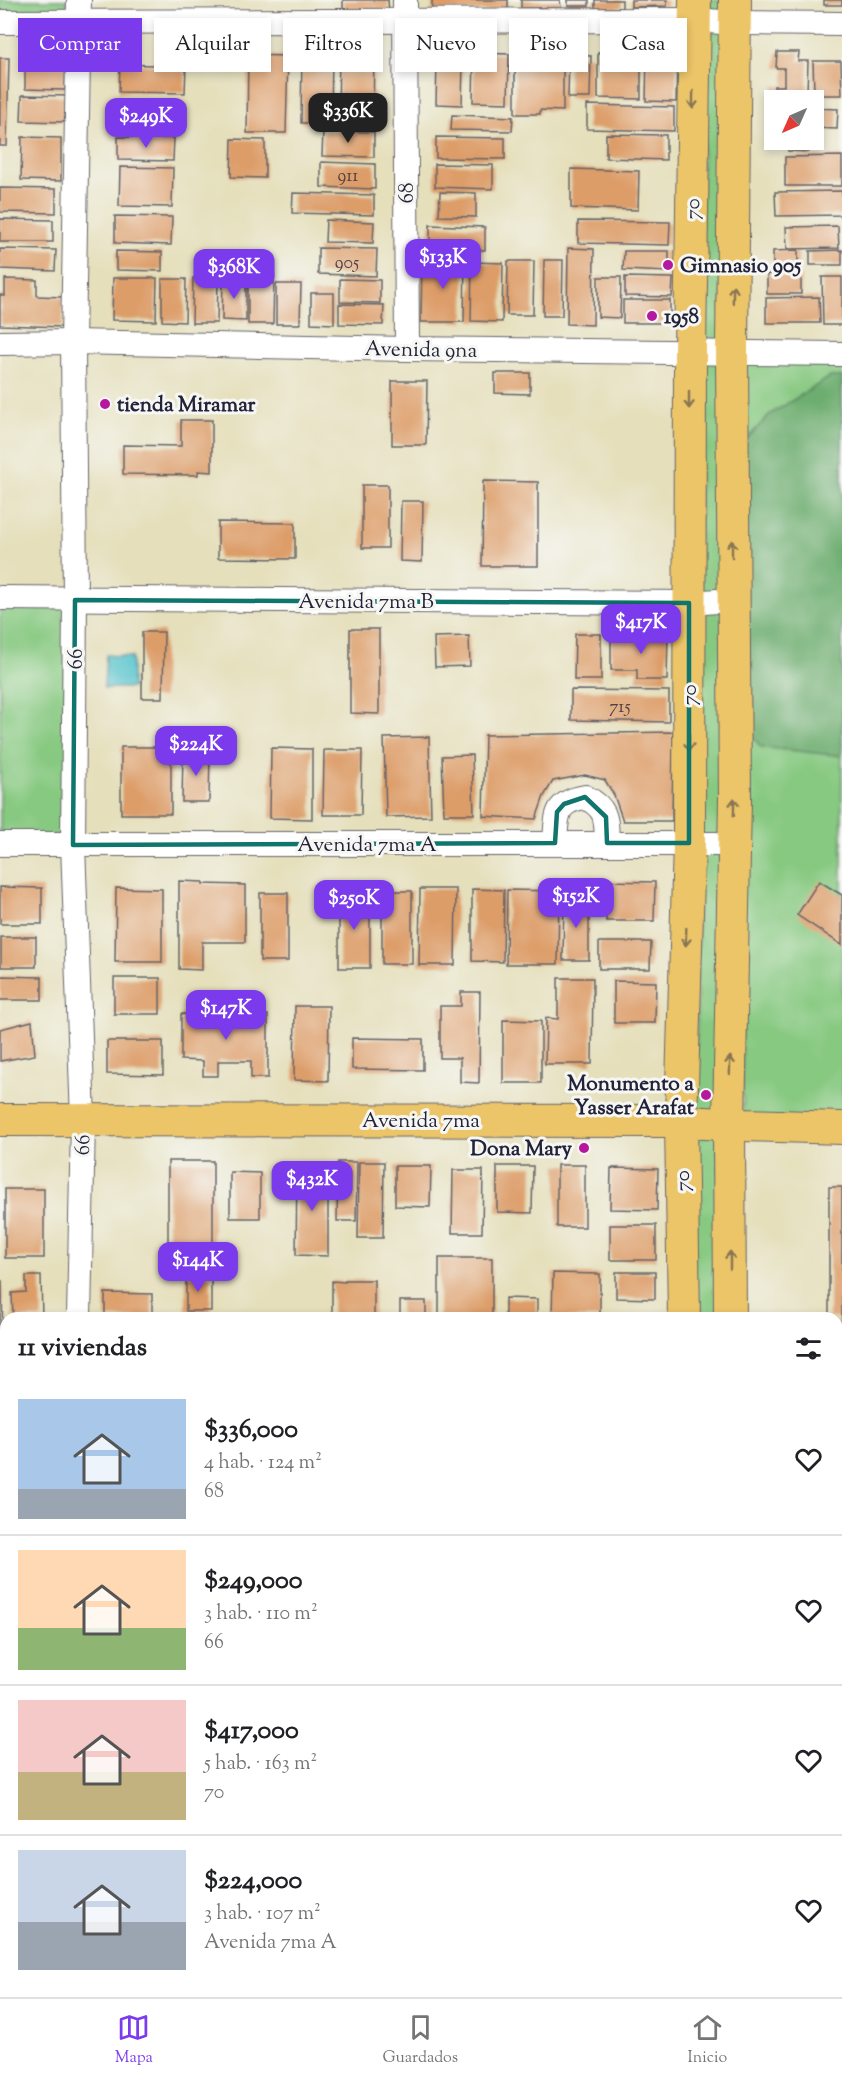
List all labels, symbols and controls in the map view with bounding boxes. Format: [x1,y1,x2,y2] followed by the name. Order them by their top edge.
[18,18,142,72] chip: Comprar
[154,18,271,72] chip: Alquilar
[283,18,383,72] chip: Filtros
[395,18,497,72] chip: Nuevo
[509,18,588,72] chip: Piso
[600,18,687,72] chip: Casa
[688,90,699,110] one-way arrow
[764,90,824,150] north arrow
[764,90,824,150] map controls
[306,93,390,144] pin: $336K
[104,98,188,149] pin: $249K
[322,98,374,127] text: $336K
[119,103,173,132] text: $249K
[338,164,359,190] house number: 911
[393,183,423,203] street label: 68
[679,198,709,220] street label: 70
[401,239,485,290] pin: $133K
[419,244,467,273] text: $133K
[192,249,276,300] pin: $368K
[335,251,359,277] house number: 905
[680,252,802,282] place label: Gimnasio 905
[208,254,260,283] text: $368K
[661,258,675,272] marker: Gimnasio 905
[727,284,738,304] one-way arrow
[664,303,700,333] place label: 1958
[645,309,659,323] marker: 1958
[364,335,478,367] street label: Avenida 9na
[683,390,695,410] one-way arrow
[117,391,256,421] place label: tienda Miramar
[98,397,112,411] marker: tienda Miramar
[726,540,738,560] one-way arrow
[298,588,434,618] street label: Avenida 7ma B
[599,604,683,655] pin: $417K
[615,609,667,638] text: $417K
[62,649,92,669] street label: 66
[676,684,706,706] street label: 70
[609,695,631,721] house number: 715
[154,726,238,777] pin: $224K
[169,731,223,760] text: $224K
[683,732,695,752] one-way arrow
[729,798,740,818] one-way arrow
[297,831,437,861] street label: Avenida 7ma A
[534,878,618,929] pin: $152K
[312,880,396,931] pin: $250K
[552,883,600,912] text: $152K
[328,885,380,914] text: $250K
[681,927,692,947] one-way arrow
[184,990,268,1041] pin: $147K
[200,995,252,1024] text: $147K
[724,1056,736,1076] one-way arrow
[567,1070,695,1124] place label: Monumento a Yasser Arafat
[699,1088,713,1102] marker: Monumento a Yasser Arafat
[362,1107,480,1137] street label: Avenida 7ma
[69,1134,99,1156] street label: 66
[470,1135,573,1165] place label: Dona Mary
[577,1141,591,1155] marker: Dona Mary
[270,1161,354,1212] pin: $432K
[286,1166,338,1195] text: $432K
[669,1170,699,1192] street label: 70
[156,1242,240,1293] pin: $144K
[172,1247,224,1276] text: $144K
[724,1251,736,1271] one-way arrow
[18,1330,147,1367] text: 11 viviendas
[792,1332,825,1365] icon: filters
[204,1412,298,1449] text: $336,000
[66,1423,138,1495] icon: home
[792,1443,825,1476] icon: heart
[204,1449,322,1478] text: 4 hab. · 124 m²
[204,1478,224,1507] text: 68
[204,1563,303,1600] text: $249,000
[66,1574,138,1646] icon: home
[792,1594,825,1627] icon: heart
[204,1600,318,1629] text: 3 hab. · 110 m²
[204,1629,224,1658] text: 66
[204,1713,299,1750] text: $417,000
[66,1724,138,1796] icon: home
[792,1744,825,1777] icon: heart
[204,1750,317,1779] text: 5 hab. · 163 m²
[204,1779,224,1808] text: 70
[204,1863,302,1900] text: $224,000
[66,1874,138,1946] icon: home
[792,1894,825,1927] icon: heart
[204,1900,321,1929] text: 3 hab. · 107 m²
[204,1929,337,1958] text: Avenida 7ma A
[115,2011,153,2070] tab: Mapa
[382,2011,458,2070] tab: Guardados
[688,2011,727,2070] tab: Inicio

